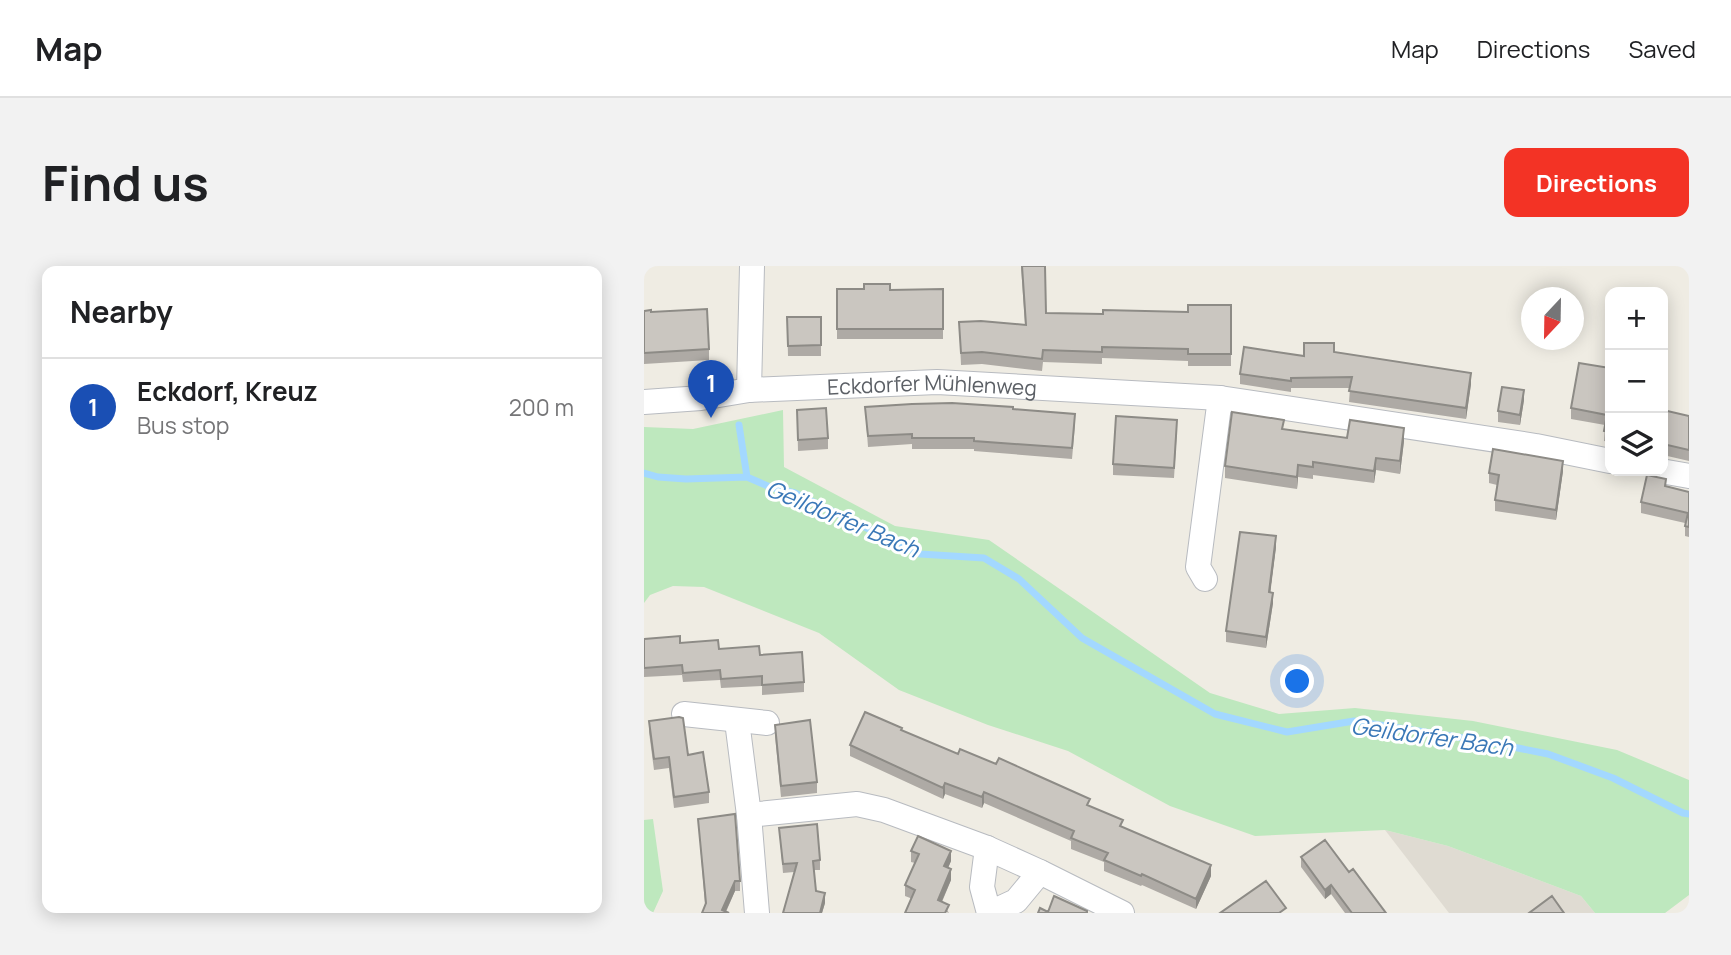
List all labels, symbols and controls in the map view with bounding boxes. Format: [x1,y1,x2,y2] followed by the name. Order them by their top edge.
[35,26,103,71] text: Map
[1391,32,1439,65] text: Map
[1477,32,1590,65] text: Directions
[1628,32,1696,65] text: Saved
[1504,148,1689,217] button: Directions
[42,149,209,216] text: Find us
[1521,287,1584,350] north arrow
[1605,287,1668,476] map controls
[1605,287,1668,350] button: +
[70,291,173,332] text: Nearby
[1605,350,1668,413] button: −
[688,360,734,418] pin: 1
[827,368,1038,402] street label: Eckdorfer Mühlenweg
[137,373,318,409] text: Eckdorf, Kreuz
[88,391,98,423] text: 1
[509,391,574,423] text: 200 m
[137,409,229,441] text: Bus stop
[1605,413,1668,476] button: layers
[762,471,926,565] water label: Geildorfer Bach
[1280,664,1314,698] your location
[1349,709,1516,763] water label: Geildorfer Bach

